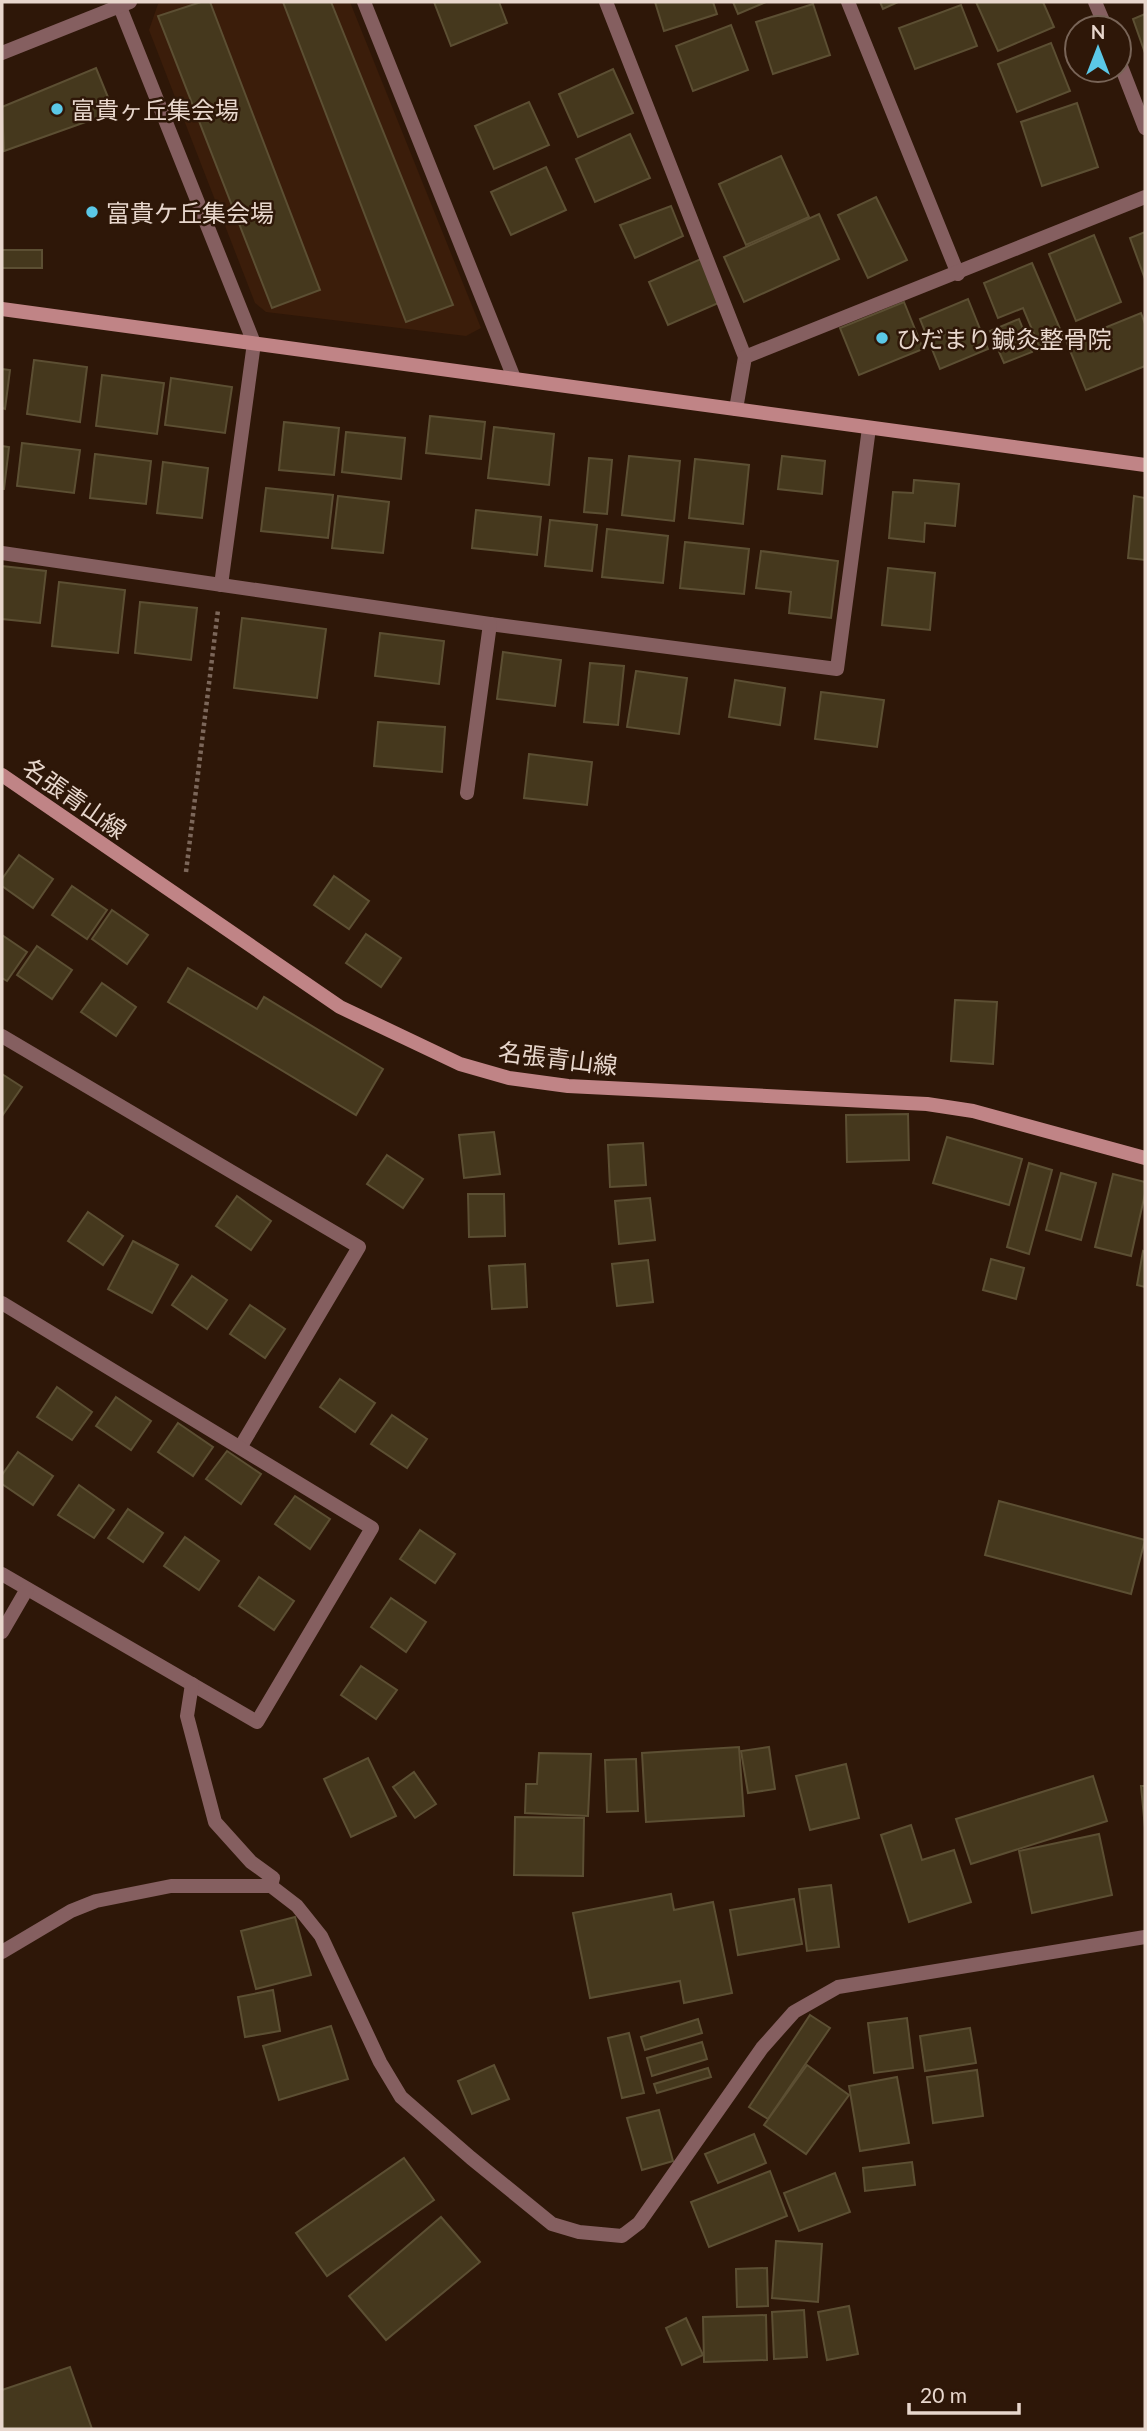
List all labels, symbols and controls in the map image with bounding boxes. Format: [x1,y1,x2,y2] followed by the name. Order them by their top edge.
[1063,14,1133,84] north arrow
[1091,20,1105,43] text: N
[71,95,239,124] place label: 富貴ヶ丘集会場
[49,101,65,117] marker: 富貴ヶ丘集会場
[106,198,274,227] place label: 富貴ケ丘集会場
[84,204,100,220] marker: 富貴ケ丘集会場
[896,324,1112,353] place label: ひだまり鍼灸整骨院
[874,330,890,346] marker: ひだまり鍼灸整骨院
[18,752,132,844] street label: 名張青山線
[497,1036,619,1080] street label: 名張青山線
[909,2372,1019,2416] scale bar
[920,2382,967,2407] text: 20 m

